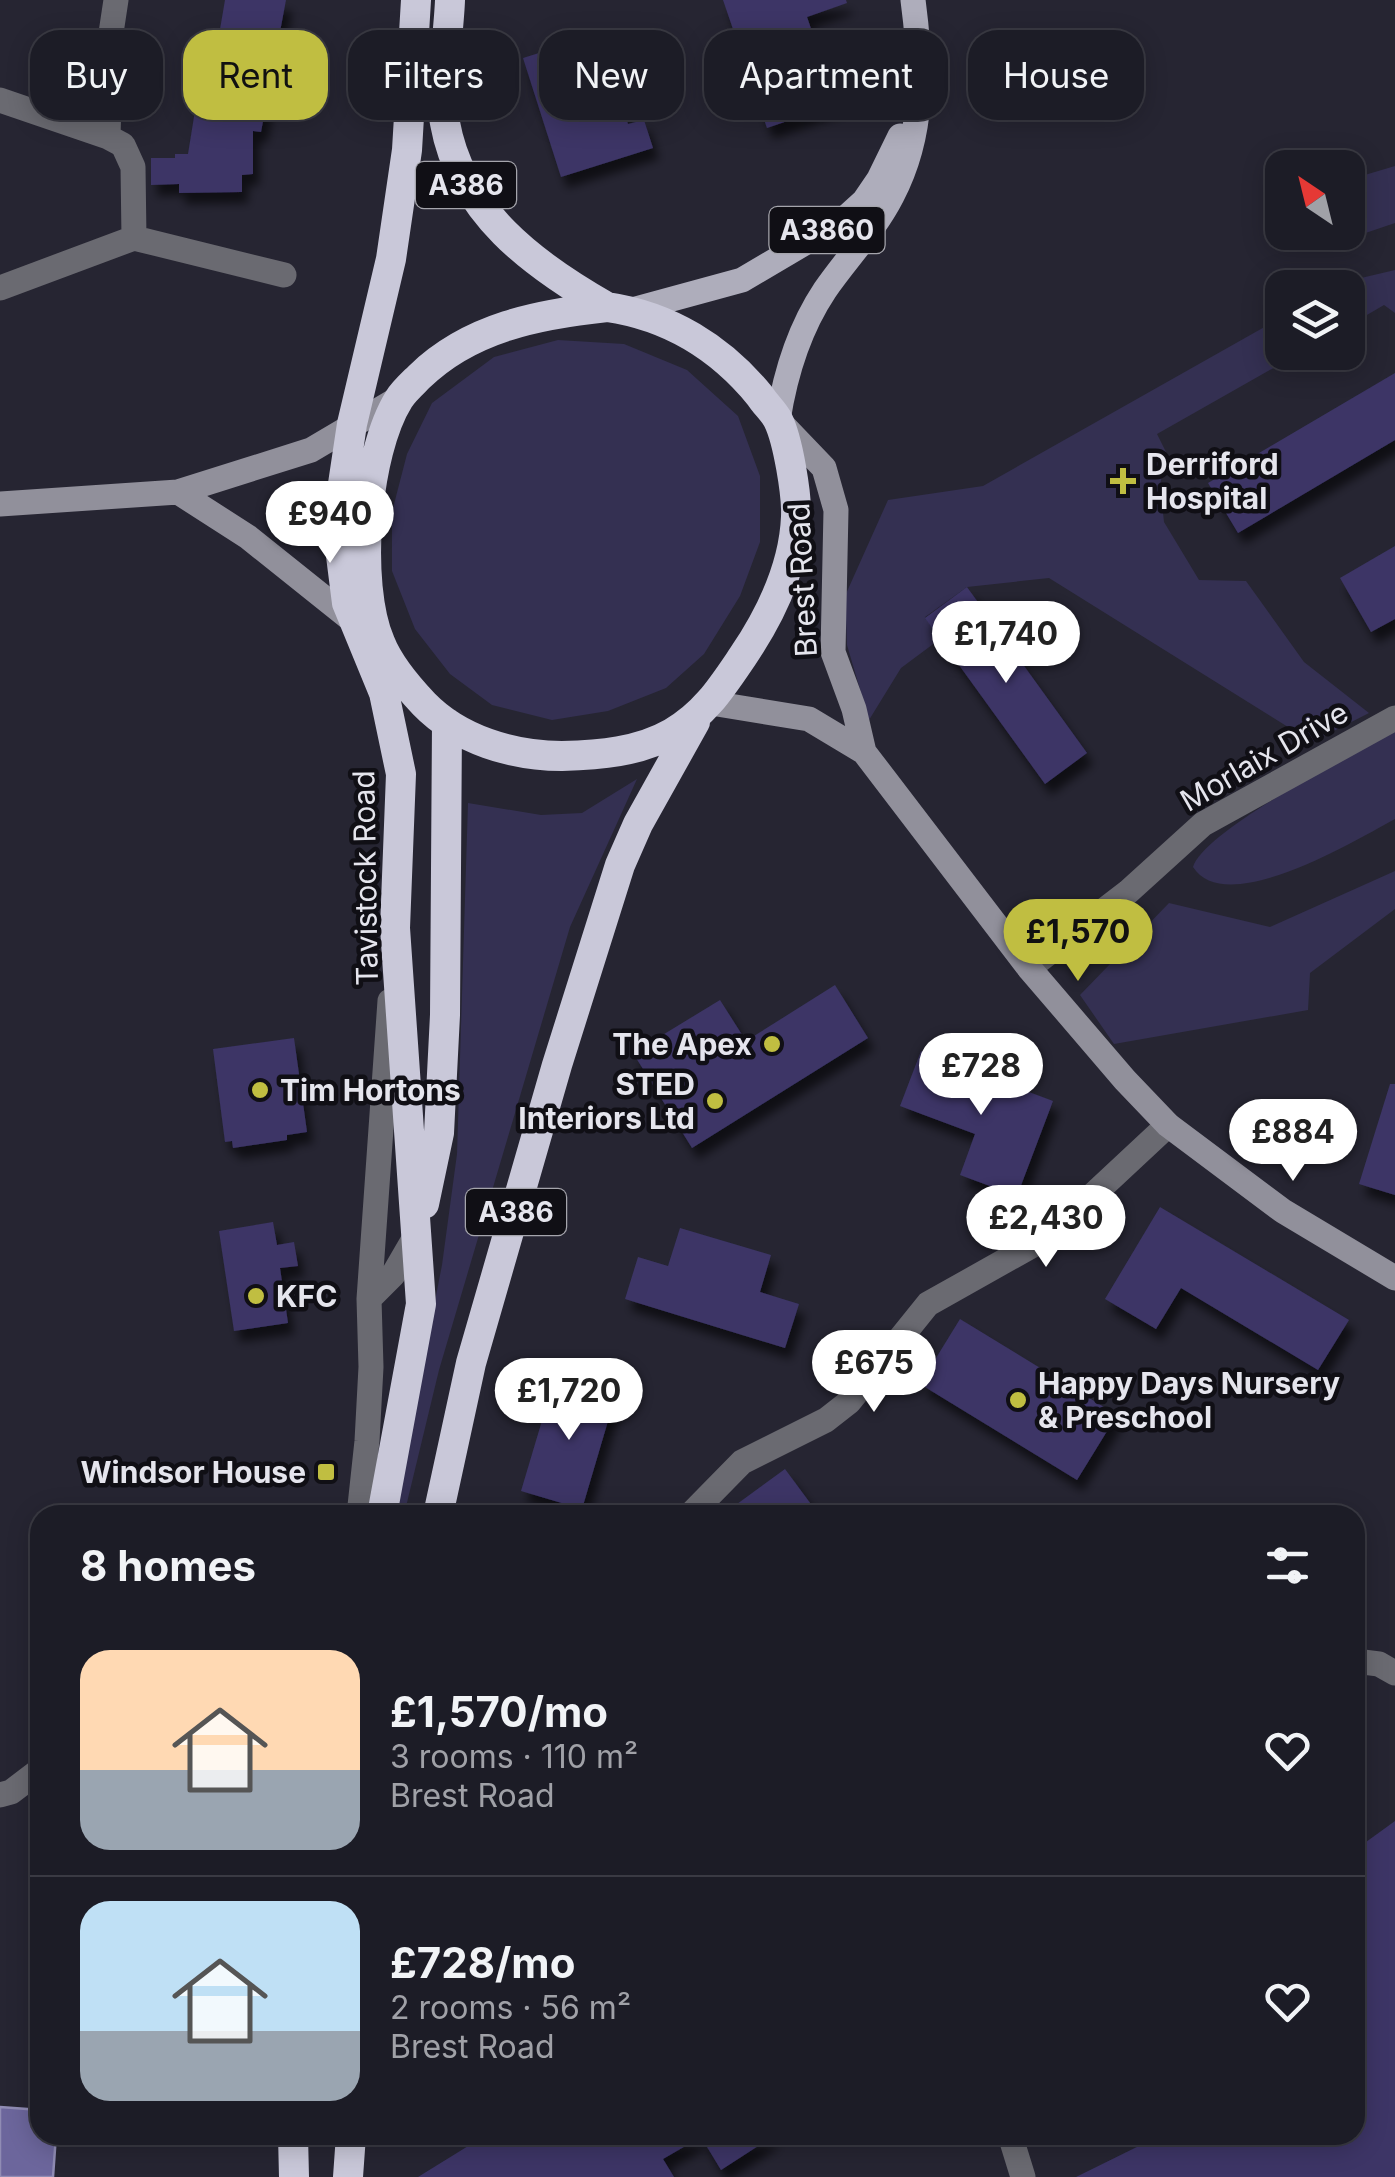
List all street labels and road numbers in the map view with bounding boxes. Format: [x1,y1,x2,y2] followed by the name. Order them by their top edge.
[416,162,516,208] road number: A386
[770,207,884,253] road number: A3860
[780,502,824,658] street label: Brest Road
[1174,694,1354,818] street label: Morlaix Drive
[345,770,385,986] street label: Tavistock Road
[466,1189,566,1235] road number: A386

